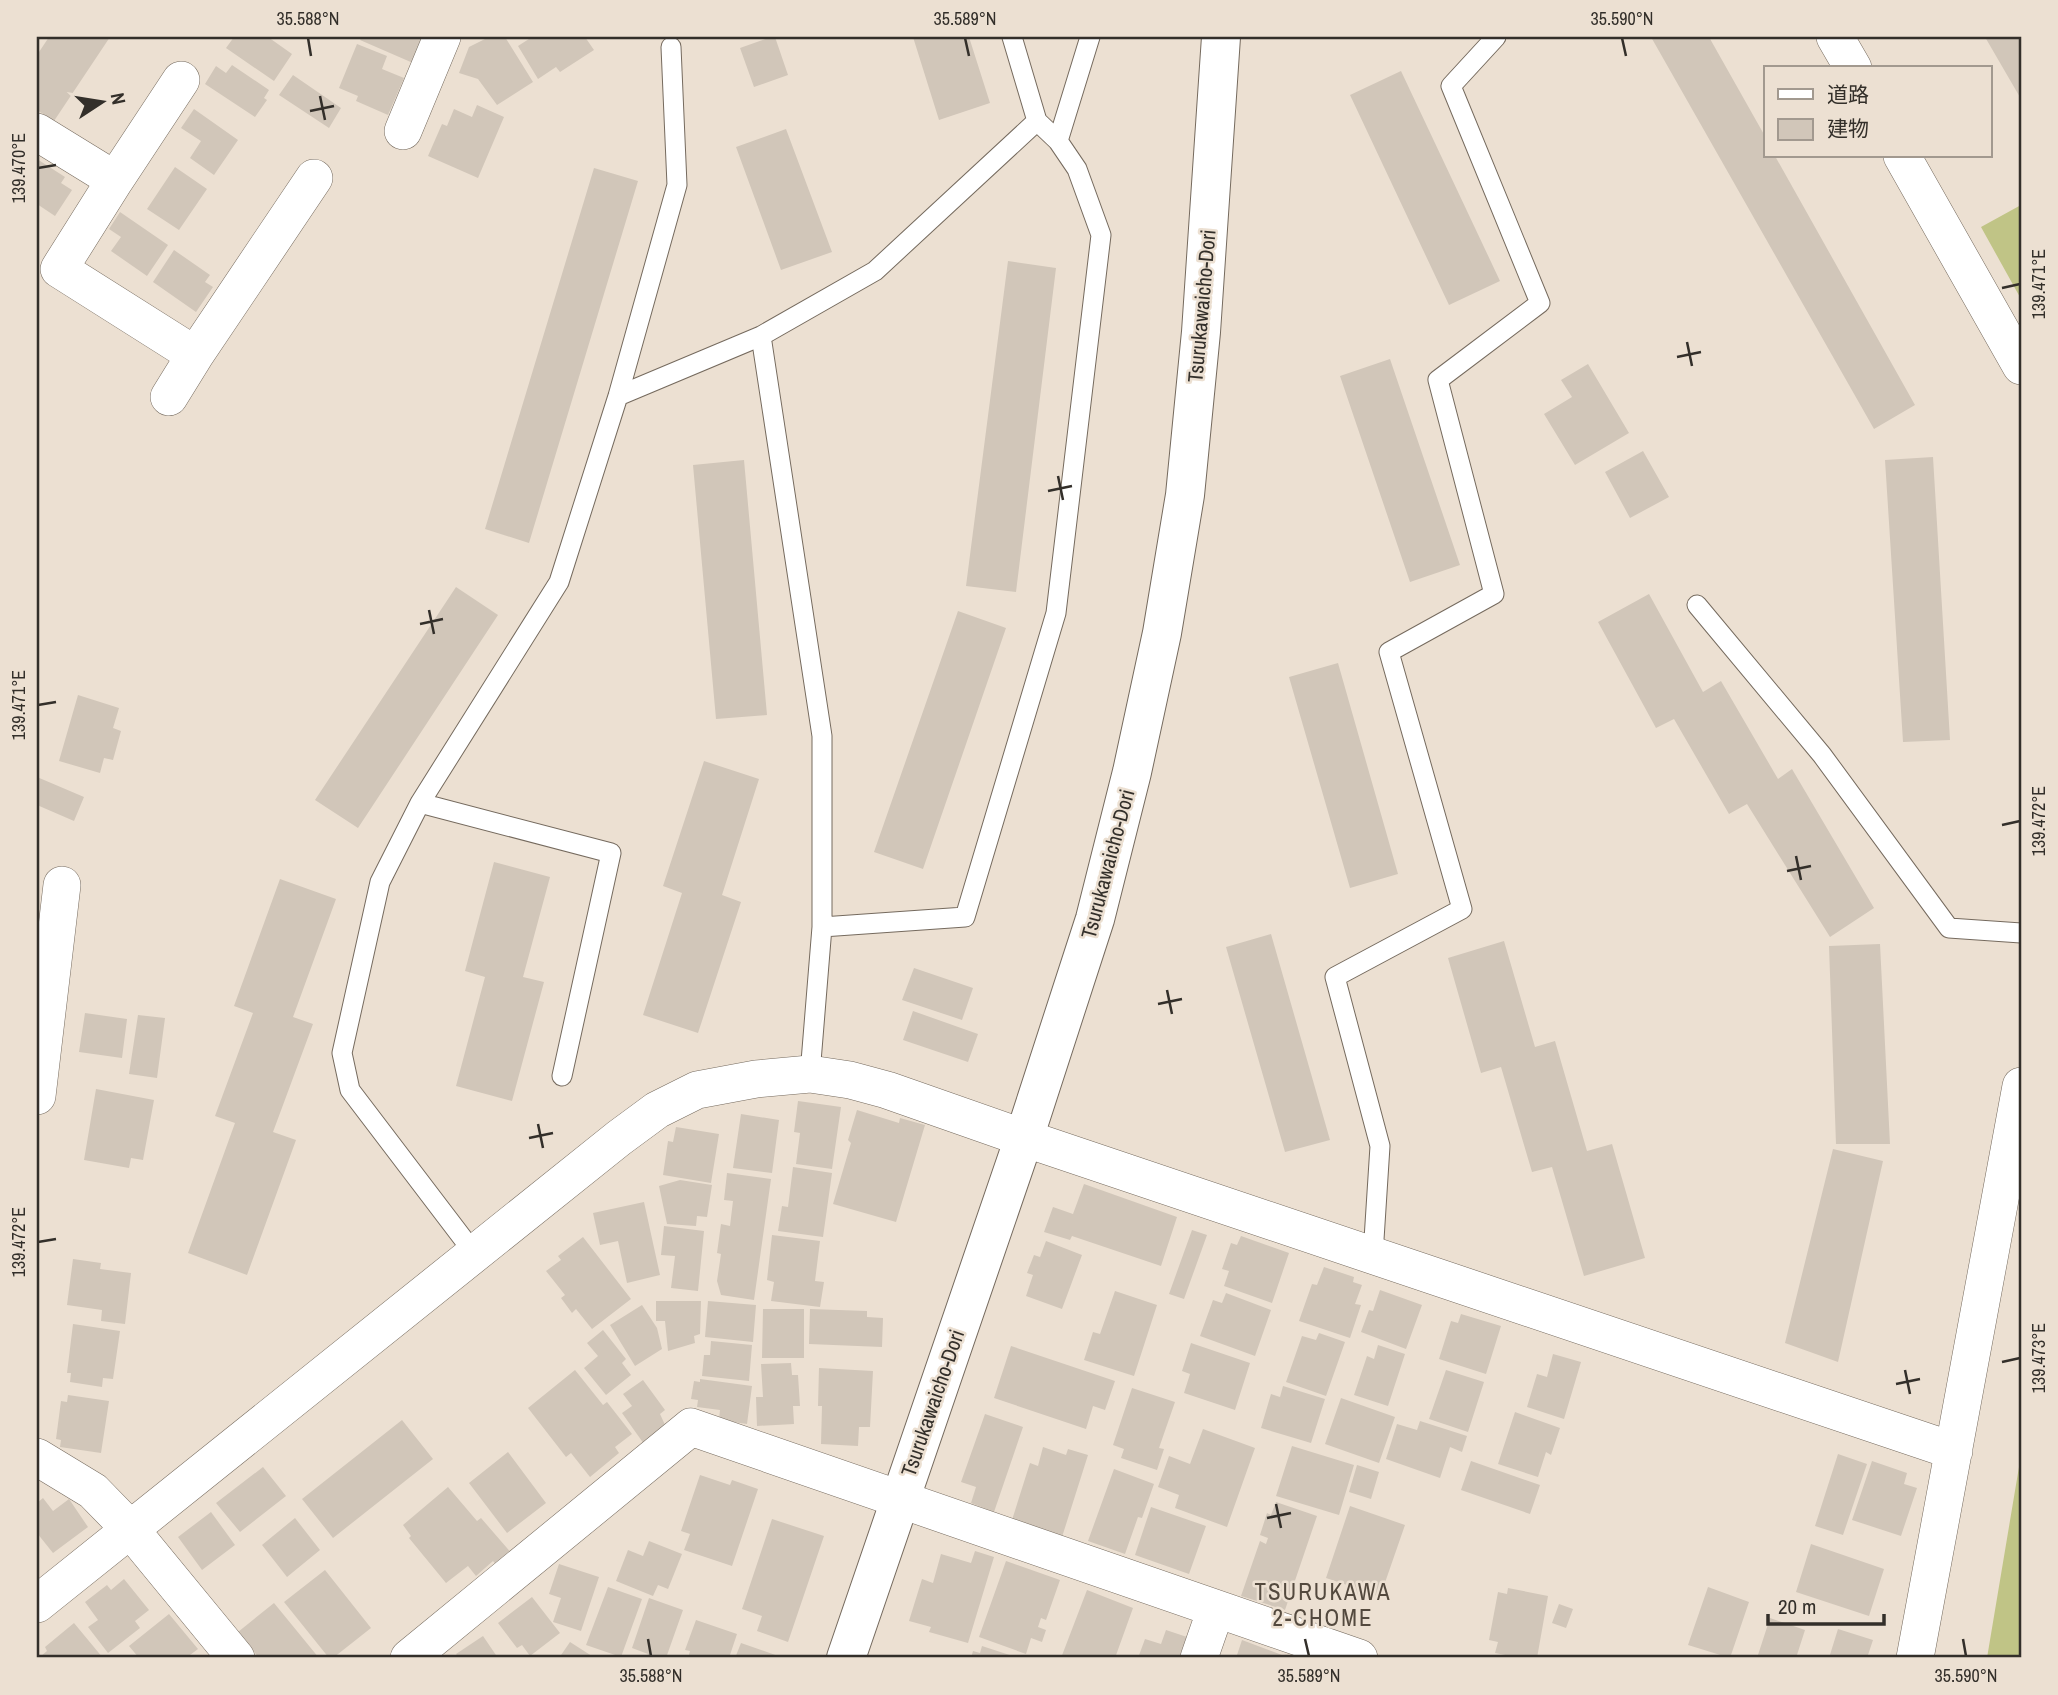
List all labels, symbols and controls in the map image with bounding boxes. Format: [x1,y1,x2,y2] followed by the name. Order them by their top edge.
[277,6,340,31] text: 35.588°N
[934,6,997,31] text: 35.589°N
[1591,6,1654,31] text: 35.590°N
[66,66,136,136] north arrow
[1764,66,1992,158] legend
[1827,80,1869,109] text: 道路
[105,90,133,107] text: N
[1827,114,1869,143] text: 建物
[6,133,31,203] text: 139.470°E
[1180,228,1223,384] street label: Tsurukawaicho-Dori
[2026,249,2051,319] text: 139.471°E
[6,670,31,740] text: 139.471°E
[1074,786,1141,942] street label: Tsurukawaicho-Dori
[2026,786,2051,856] text: 139.472°E
[6,1207,31,1277] text: 139.472°E
[2026,1323,2051,1393] text: 139.473°E
[894,1326,971,1480] street label: Tsurukawaicho-Dori
[1254,1576,1392,1633] district label: TSURUKAWA 2-CHOME
[1768,1583,1883,1627] scale bar
[1778,1592,1816,1621] text: 20 m
[620,1663,683,1688] text: 35.588°N
[1278,1663,1341,1688] text: 35.589°N
[1935,1663,1998,1688] text: 35.590°N

